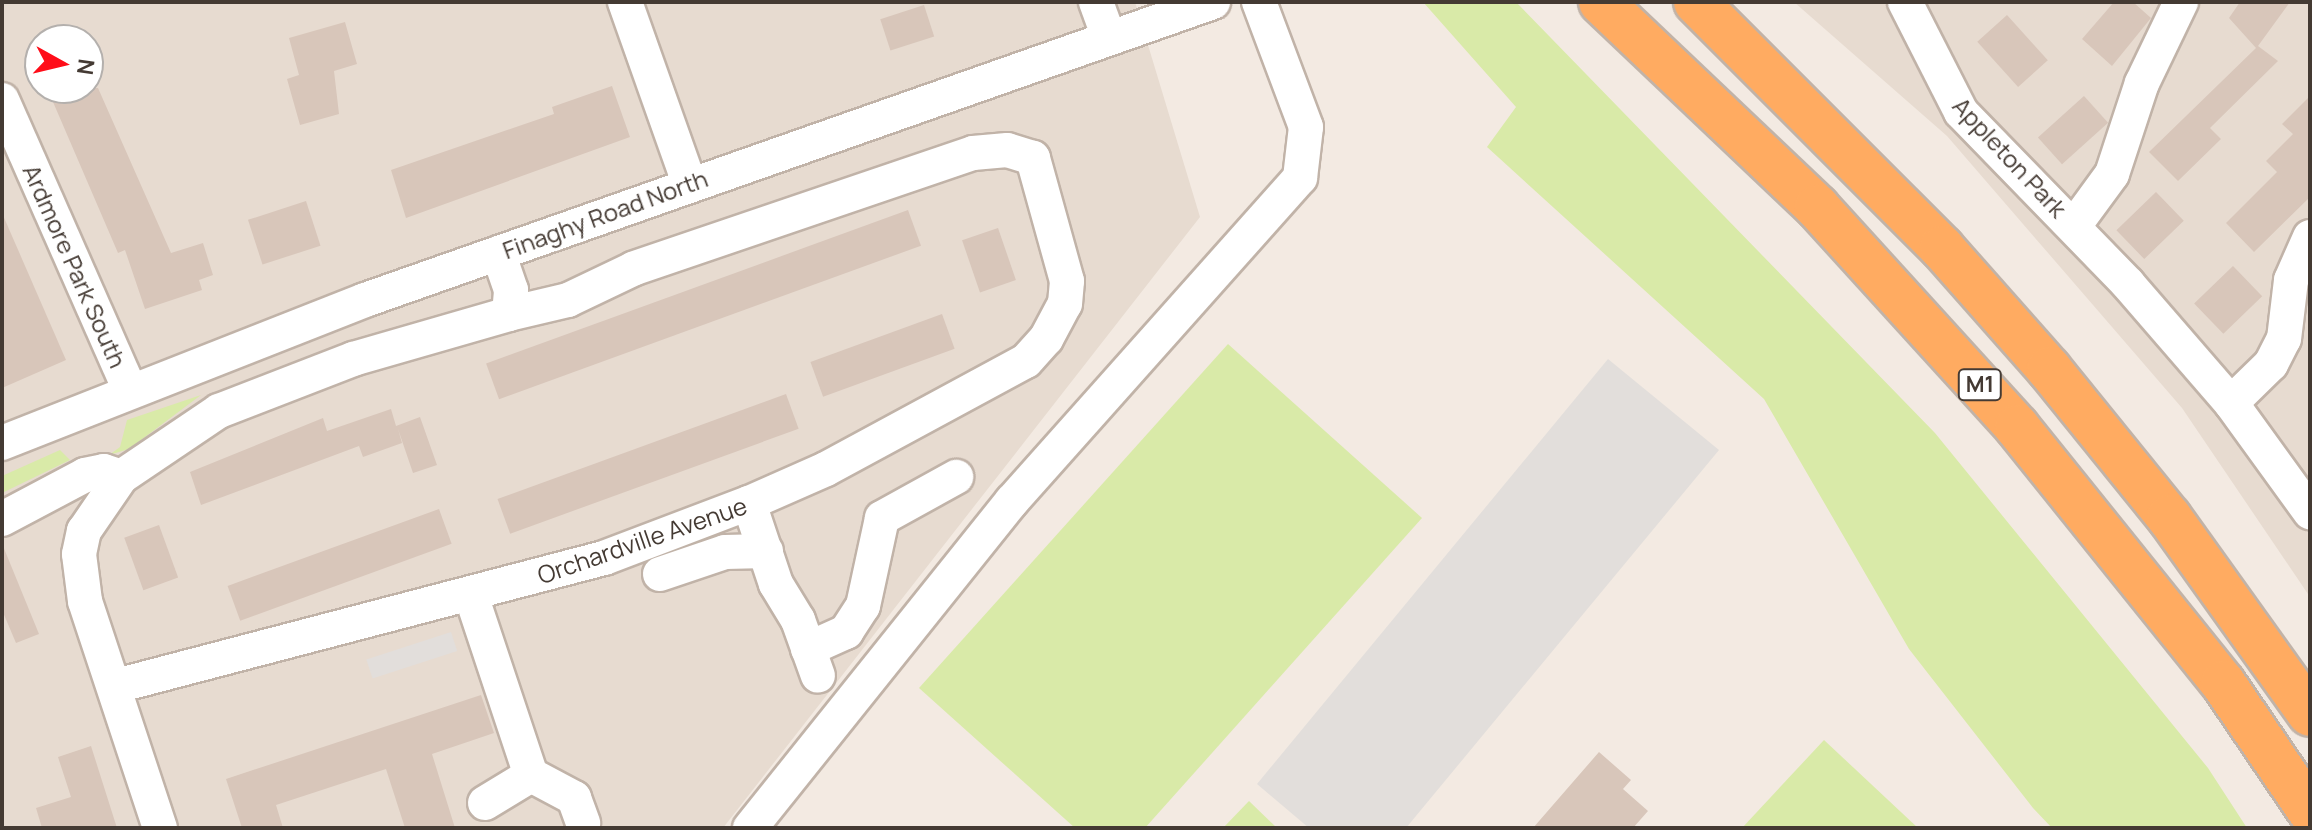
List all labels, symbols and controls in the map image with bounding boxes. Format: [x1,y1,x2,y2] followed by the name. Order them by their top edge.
[24,24,104,104] north arrow
[70,57,102,77] text: N
[1947,91,2073,223] street label: Appleton Park
[17,160,133,372] street label: Ardmore Park South
[499,164,711,264] street label: Finaghy Road North
[1956,367,2004,403] road number: M1
[534,491,750,589] street label: Orchardville Avenue

